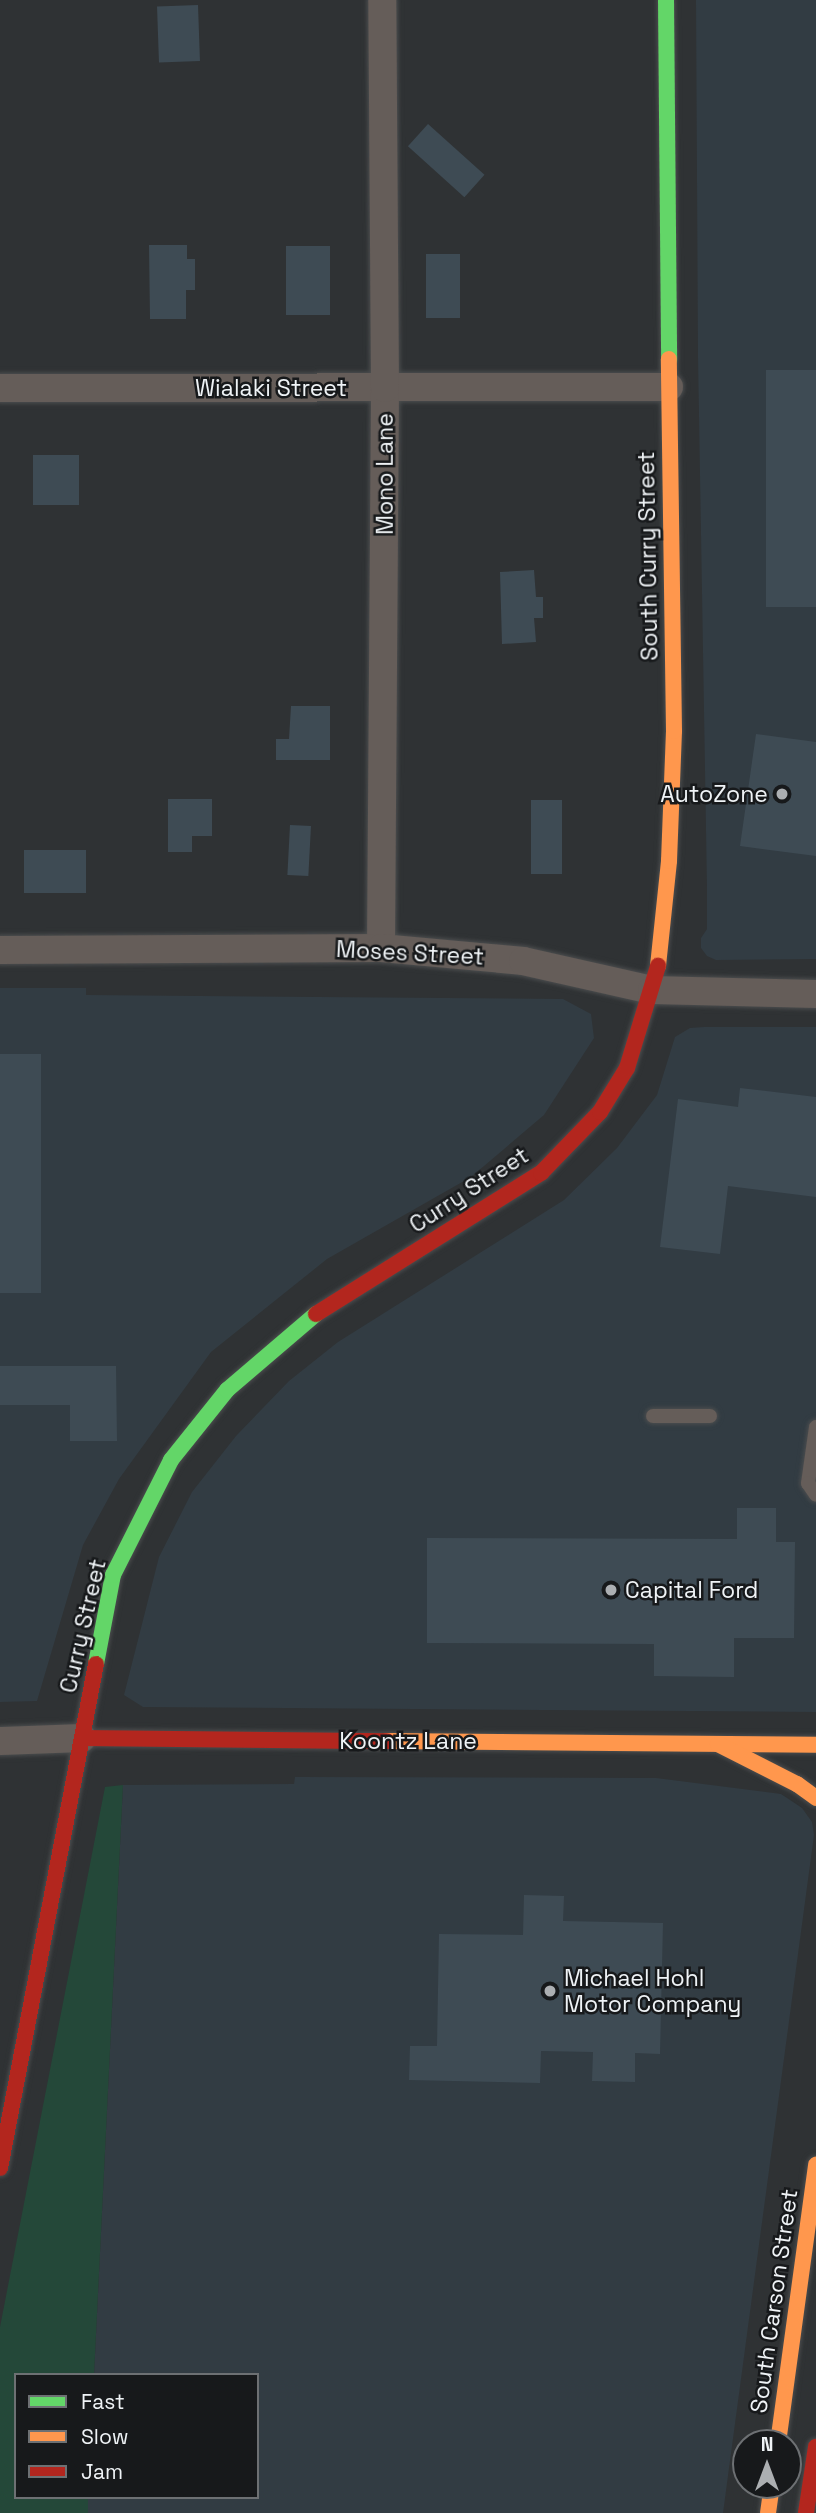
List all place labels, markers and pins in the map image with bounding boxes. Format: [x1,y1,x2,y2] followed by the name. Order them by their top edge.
[660,780,768,808] place label: AutoZone
[774,786,790,802] marker: AutoZone
[625,1576,758,1604] place label: Capital Ford
[603,1582,619,1598] marker: Capital Ford
[564,1964,741,2018] place label: Michael Hohl Motor Company
[542,1983,558,1999] marker: Michael Hohl Motor Company

